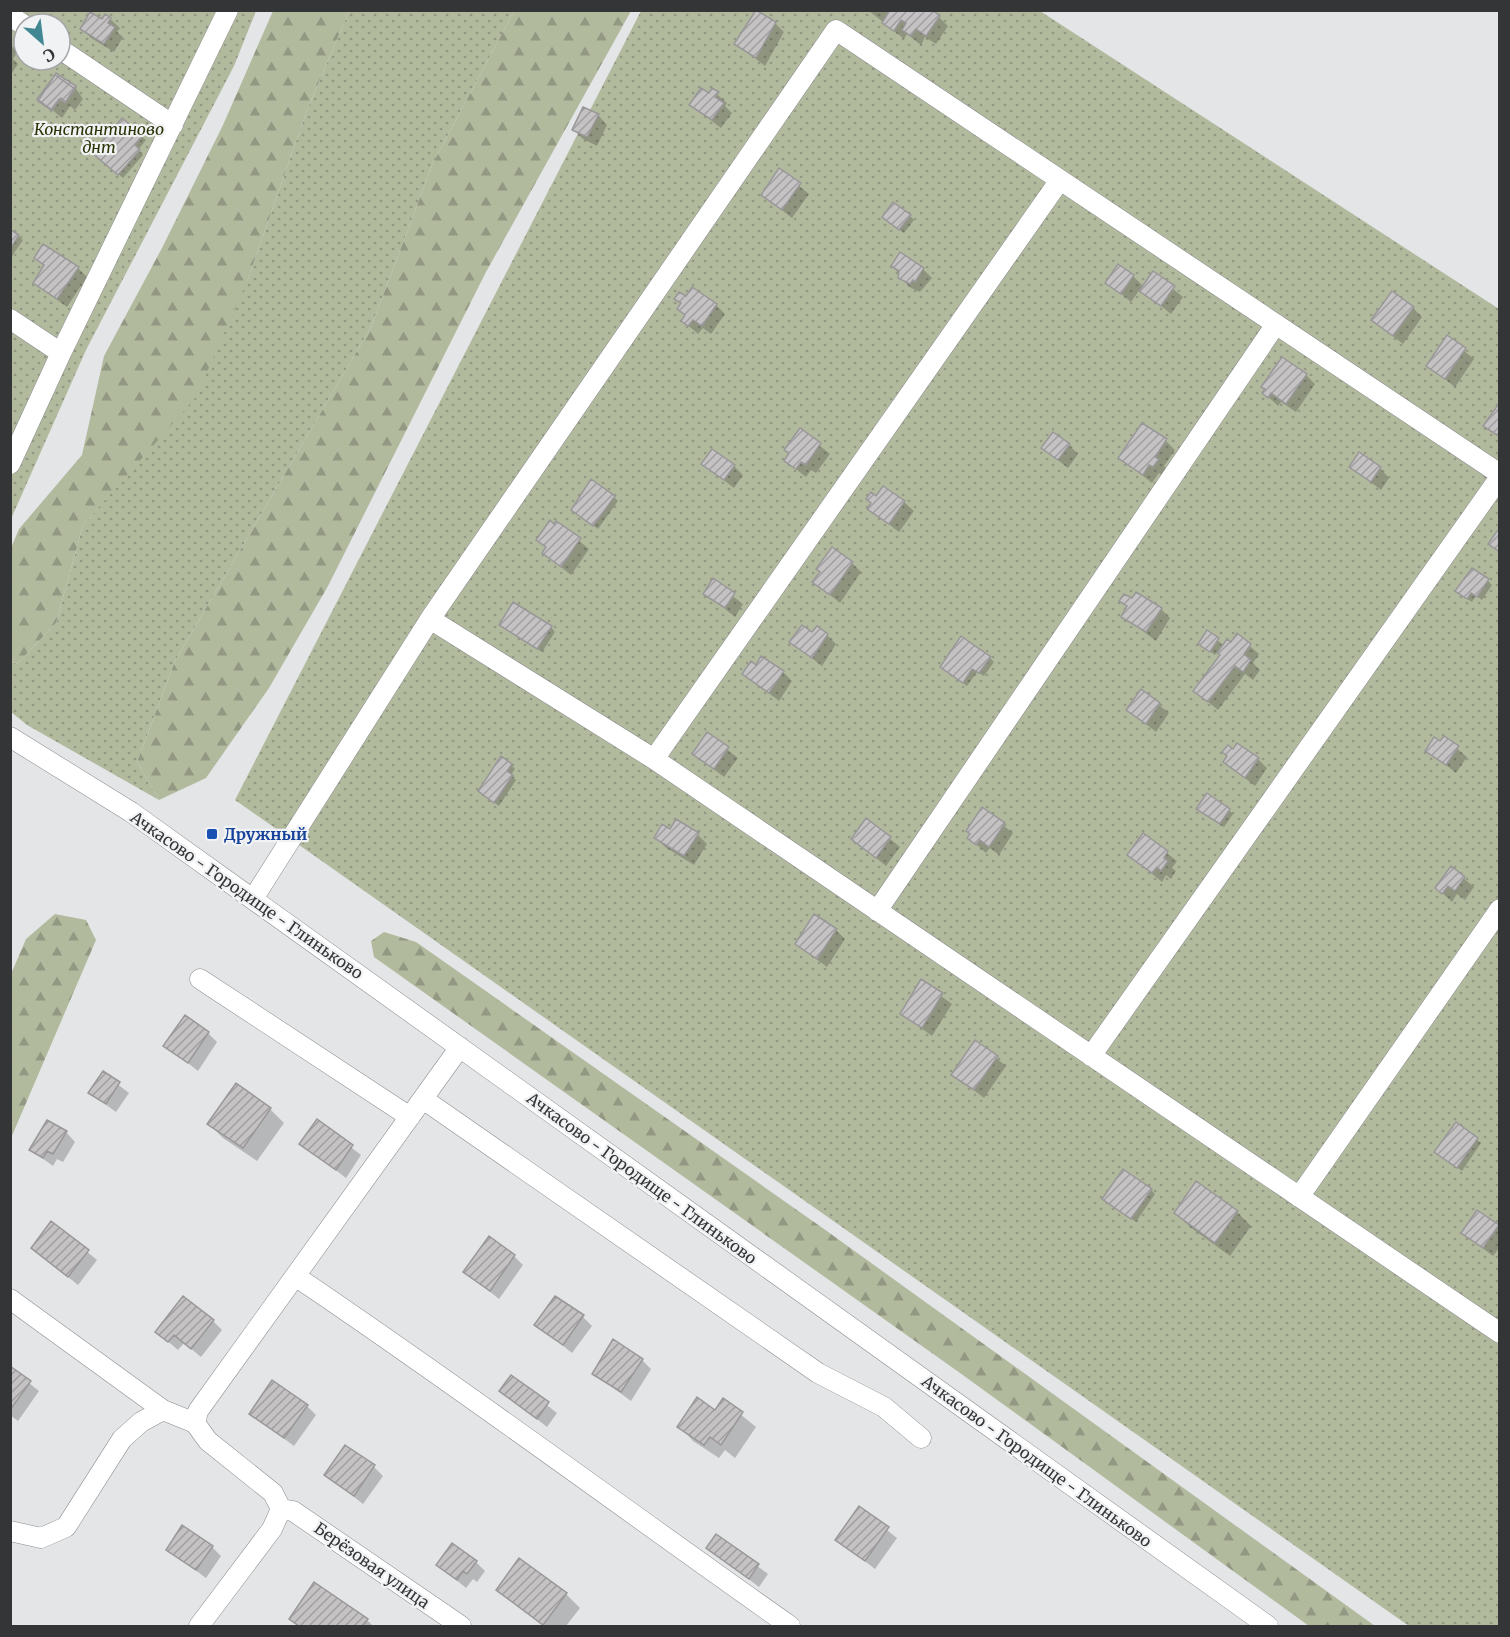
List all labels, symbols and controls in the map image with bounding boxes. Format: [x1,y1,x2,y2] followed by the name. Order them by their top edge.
[12,12,72,72] north arrow
[40,44,58,67] text: С
[34,119,164,157] park label: Константиново днт
[126,806,367,983] street label: Ачкасово - Городище - Глиньково
[224,824,307,844] place label: Дружный
[205,827,219,841] marker: Дружный
[522,1087,761,1268] street label: Ачкасово - Городище - Глиньково
[917,1370,1156,1551] street label: Ачкасово - Городище - Глиньково
[310,1518,434,1613] street label: Берёзовая улица

